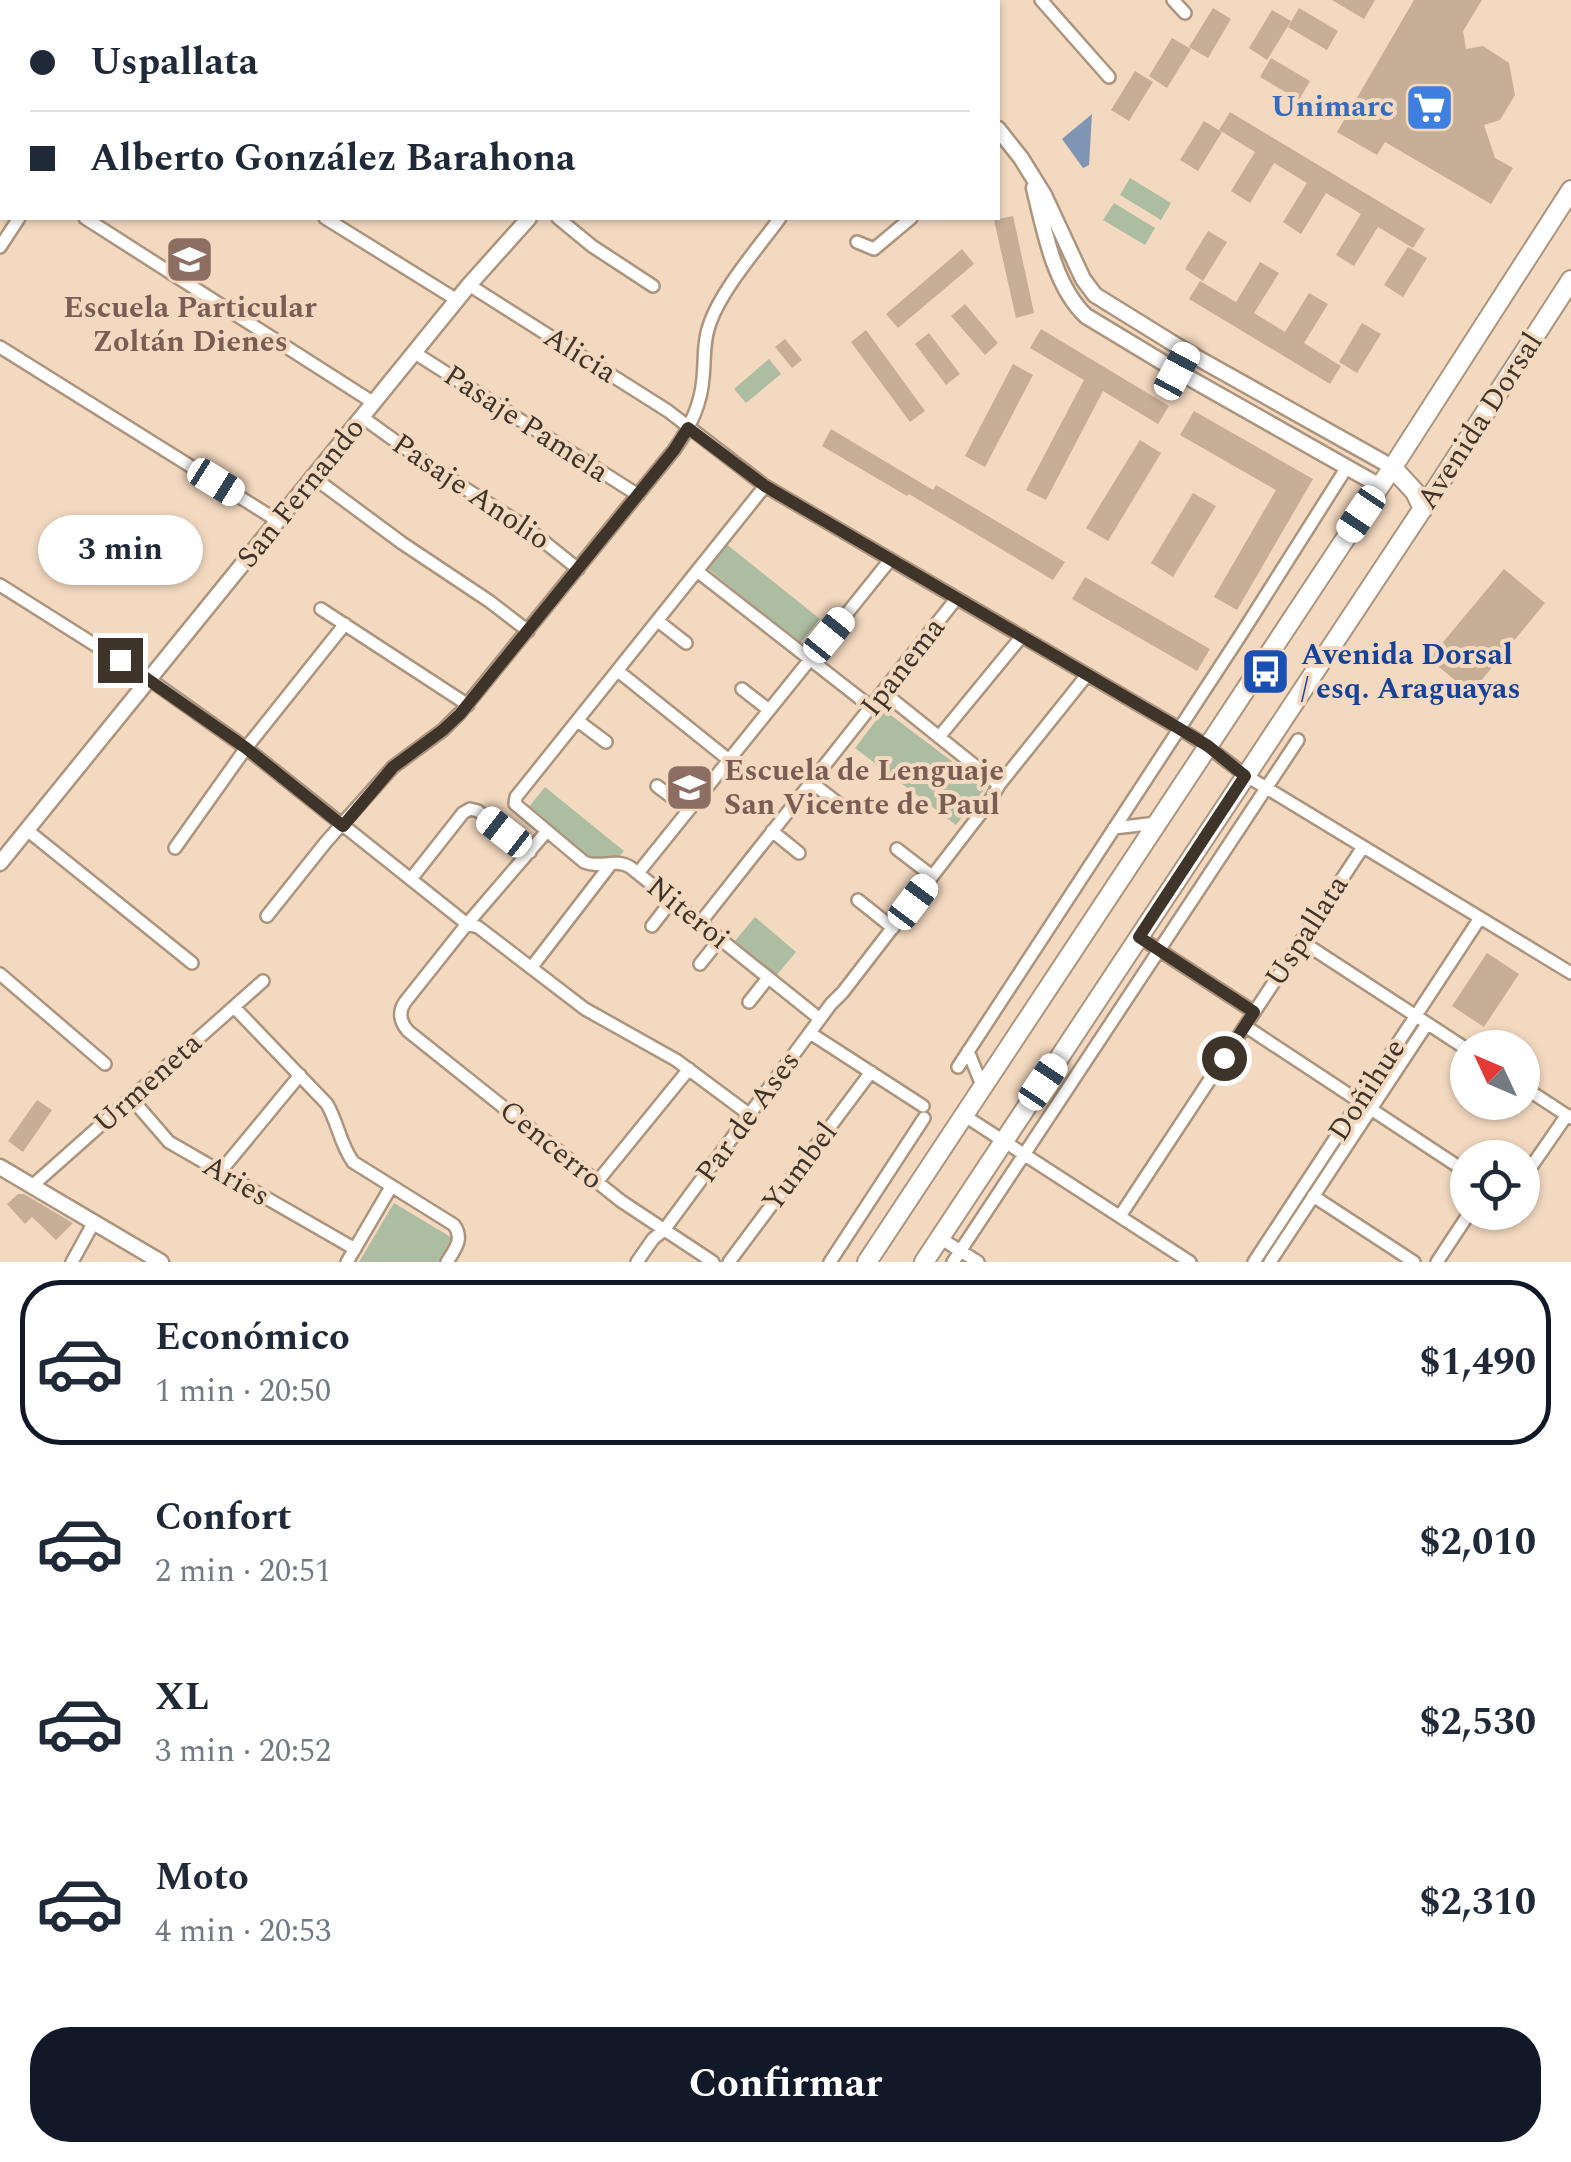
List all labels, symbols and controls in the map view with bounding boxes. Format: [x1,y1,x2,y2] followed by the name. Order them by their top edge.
[90,34,258,92] text: Uspallata
[1403,81,1455,133] supermarket icon: Unimarc
[1271,84,1394,130] place label: Unimarc
[90,130,576,188] text: Alberto González Barahona
[164,233,216,285] school or university icon: Escuela Particular Zoltán Dienes
[63,285,317,365] place label: Escuela Particular Zoltán Dienes
[534,315,626,396] street label: Alicia
[1405,323,1555,519] street label: Avenida Dorsal
[1150,337,1204,405] car
[434,353,618,495] street label: Pasaje Pamela
[226,408,376,578] street label: San Fernando
[382,422,560,562] street label: Pasaje Anolio
[183,453,249,511] car
[1332,481,1390,547] car
[38,515,202,585] callout: 3 min
[78,525,163,574] text: 3 min
[798,602,860,668] car
[849,607,957,727] street label: Ipanema
[1301,632,1521,712] place label: Avenida Dorsal / esq. Araguayas
[98,638,143,683] route end
[1240,646,1292,698] bus stop icon: Avenida Dorsal / esq. Araguayas
[724,748,1004,828] place label: Escuela de Lenguaje San Vicente de Paul
[663,762,715,814] school or university icon: Escuela de Lenguaje San Vicente de Paul
[471,802,537,862] car
[636,865,740,961] street label: Niteroi
[1253,865,1361,996] street label: Uspallata
[883,869,943,935] car
[83,1021,213,1145] street label: Urmeneta
[1316,1029,1418,1151] street label: Doñihue
[1450,1030,1540,1120] north arrow
[1450,1030,1540,1230] map controls
[1202,1036,1247,1081] route start
[684,1041,812,1193] street label: Par de Ases
[1014,1049,1072,1115] car
[489,1089,613,1201] street label: Cencerro
[751,1112,849,1222] street label: Yumbel
[1450,1140,1540,1230] button: locate
[194,1143,278,1219] street label: Aries
[155,1309,350,1367] text: Económico
[35,1318,125,1408] icon: car
[1419,1334,1536,1392] text: $1,490
[155,1367,331,1416] text: 1 min · 20:50
[155,1489,292,1547] text: Confort
[35,1498,125,1588] icon: car
[1419,1514,1536,1572] text: $2,010
[155,1547,331,1596] text: 2 min · 20:51
[155,1669,209,1727] text: XL
[35,1678,125,1768] icon: car
[1419,1694,1536,1752] text: $2,530
[155,1727,331,1776] text: 3 min · 20:52
[155,1849,249,1907] text: Moto
[35,1858,125,1948] icon: car
[1419,1874,1536,1932] text: $2,310
[155,1907,331,1956] text: 4 min · 20:53
[30,2027,1541,2142] button: Confirmar

